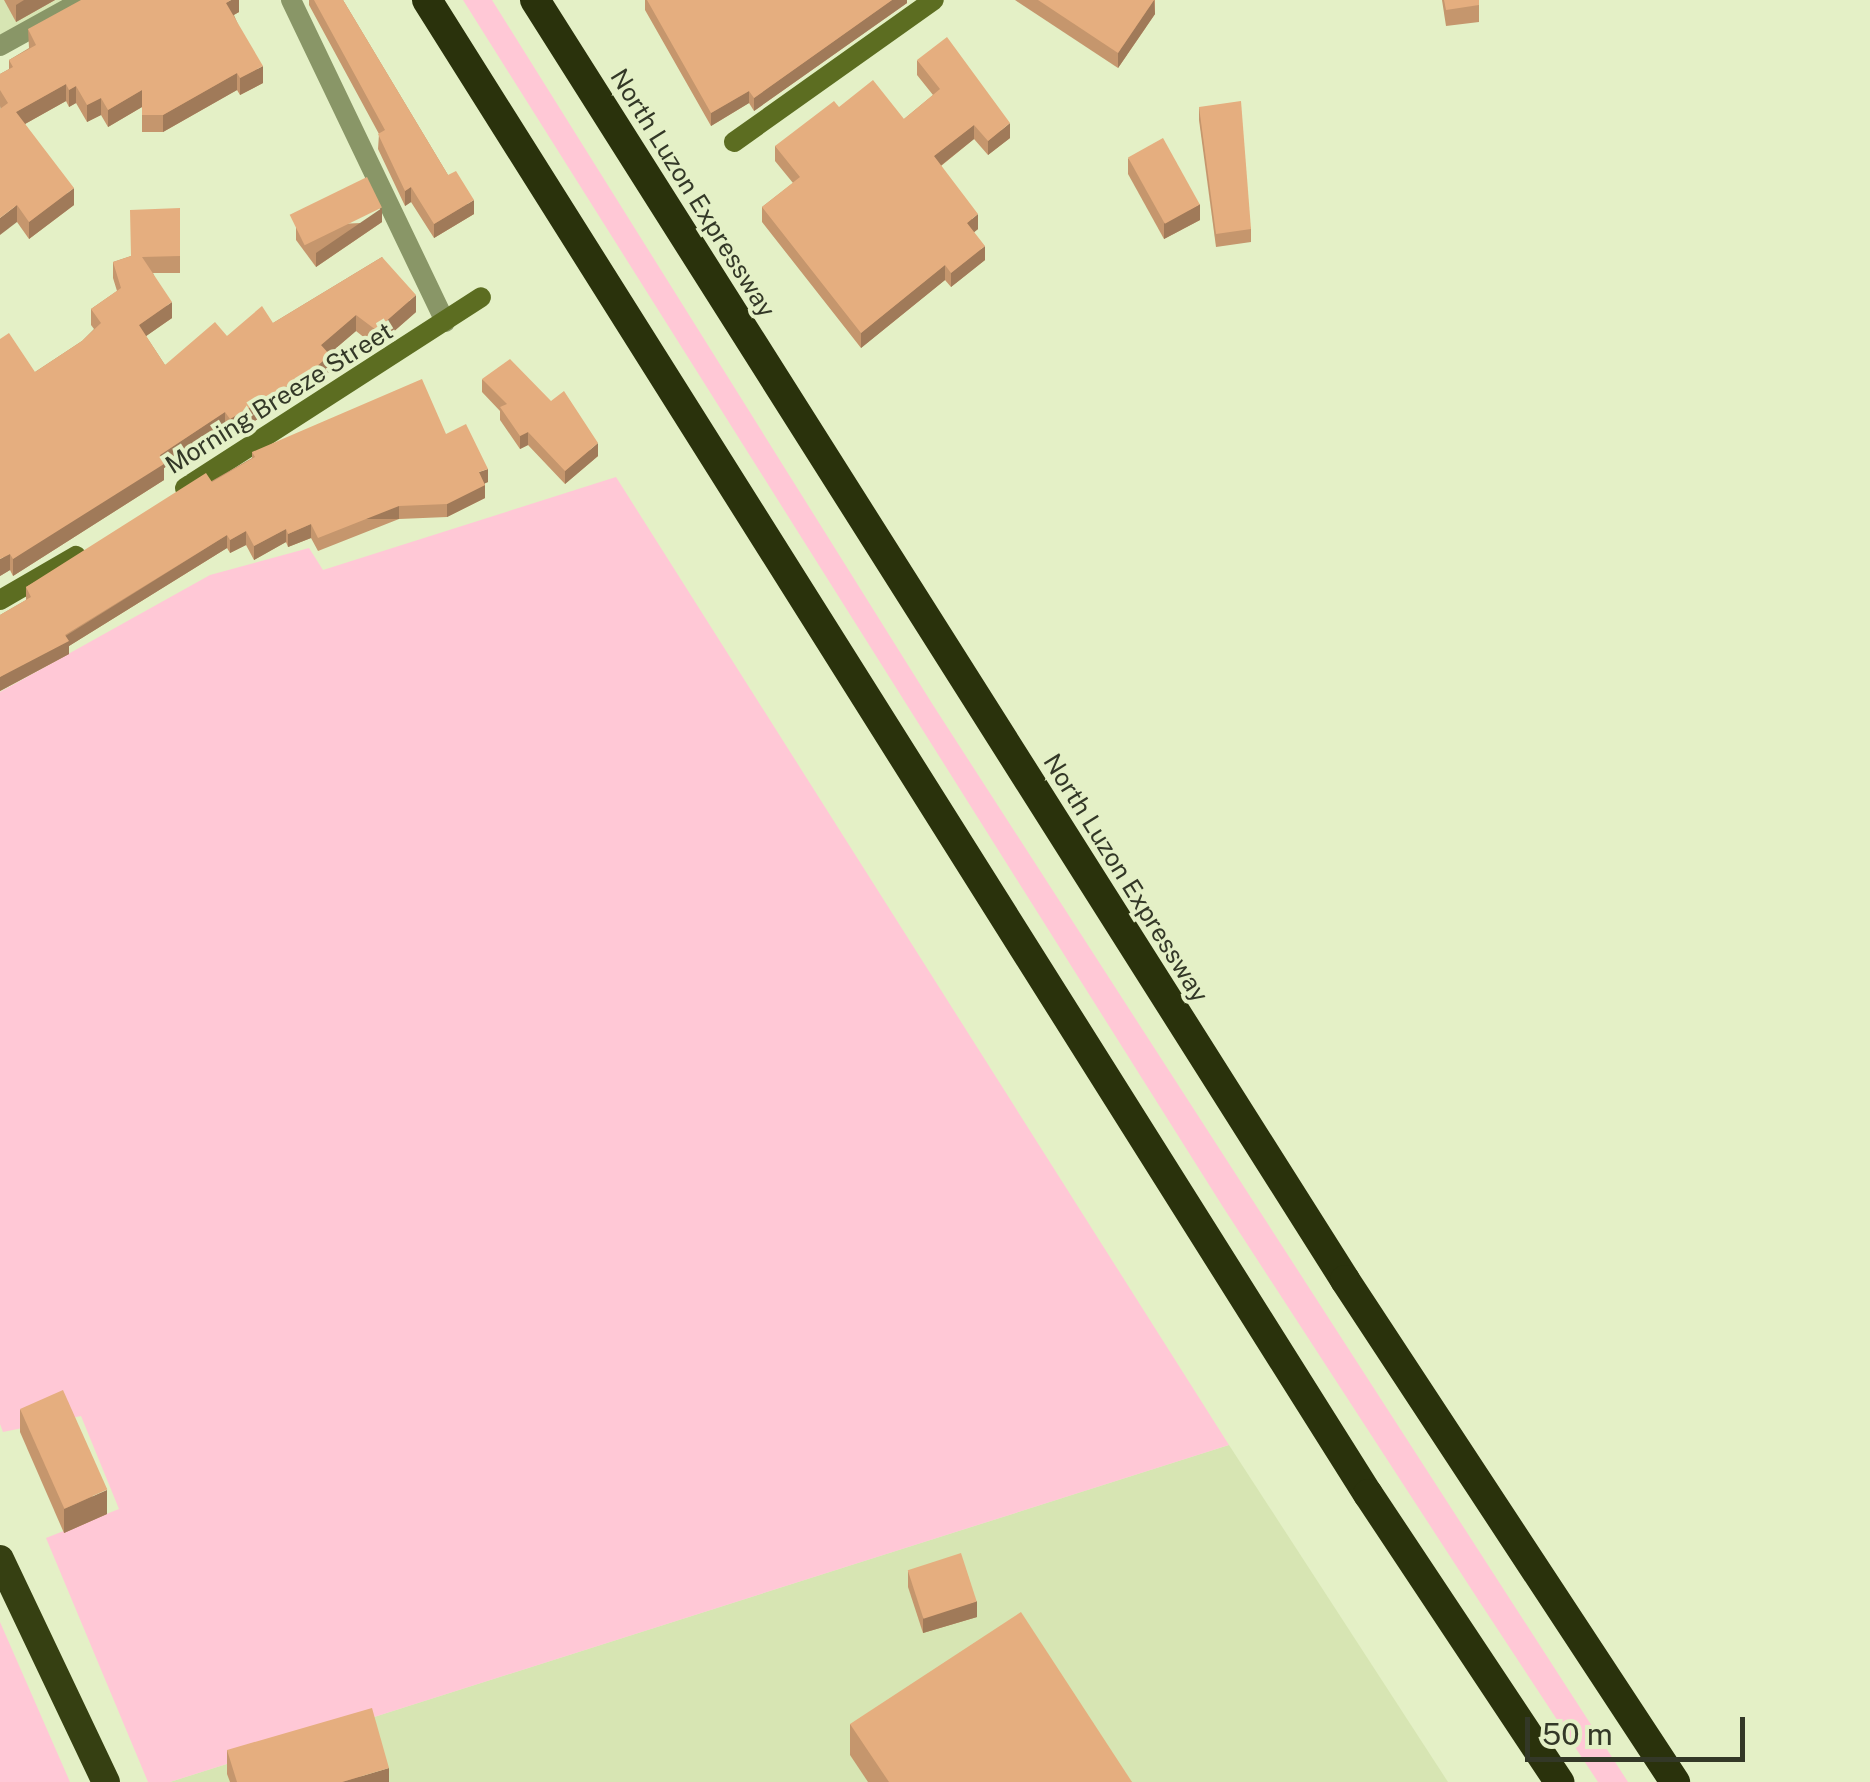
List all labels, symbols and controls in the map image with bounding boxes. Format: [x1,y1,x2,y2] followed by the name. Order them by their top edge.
[604,63,782,323] street label: North Luzon Expressway
[160,316,398,480] street label: Morning Breeze Street
[1037,748,1215,1008] street label: North Luzon Expressway
[1530,1697,1750,1759] scale bar
[1542,1716,1613,1752] text: 50 m

